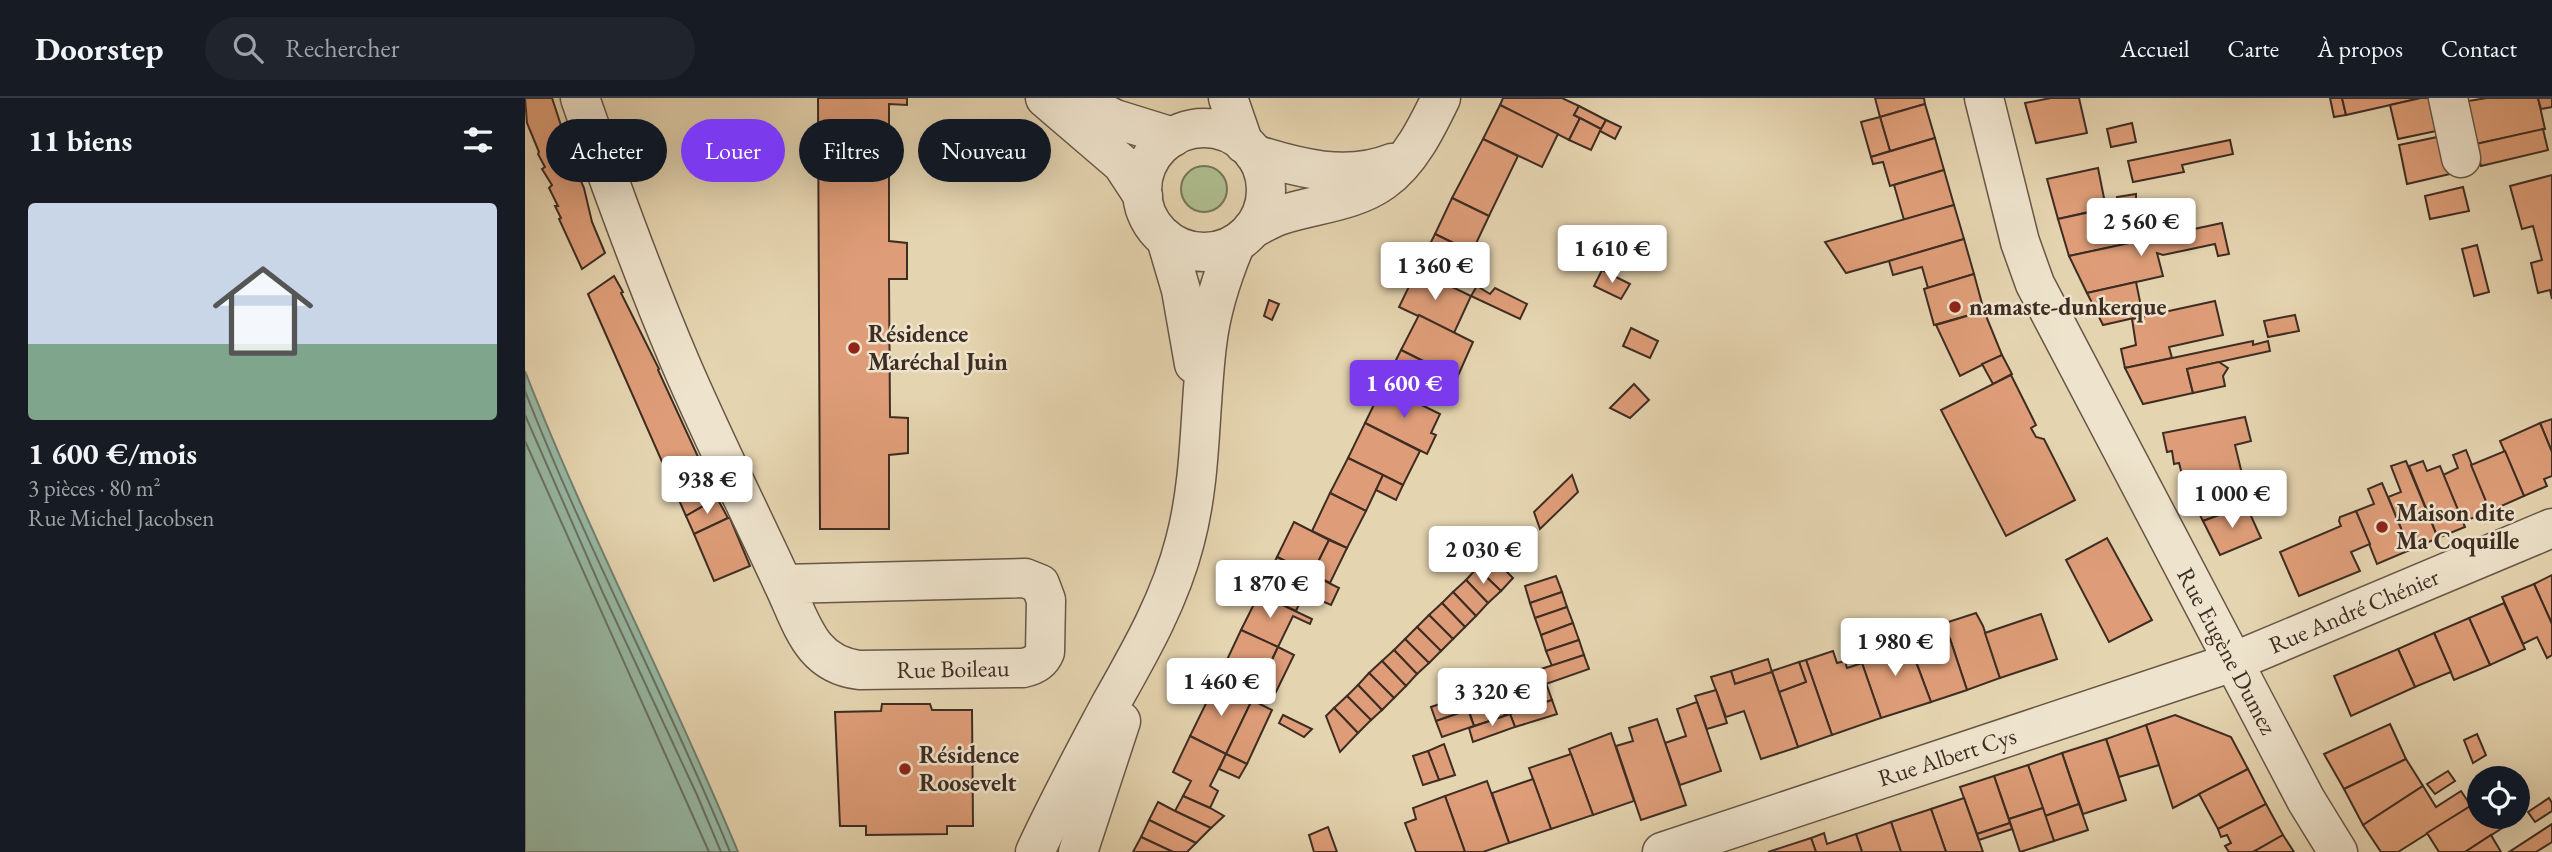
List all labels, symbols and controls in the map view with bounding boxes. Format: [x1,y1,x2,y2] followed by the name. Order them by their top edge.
[205,17,695,80] search box
[35,27,163,70] text: Doorstep
[229,29,267,67] icon: search
[285,31,399,65] text: Rechercher
[2120,33,2190,64] text: Accueil
[2228,33,2279,64] text: Carte
[2317,33,2403,64] text: À propos
[2441,33,2517,64] text: Contact
[546,119,667,182] chip: Acheter
[681,119,785,182] chip: Louer
[799,119,904,182] chip: Filtres
[918,119,1051,182] chip: Nouveau
[28,121,132,160] text: 11 biens
[459,121,497,159] icon: filters
[2076,198,2206,258] pin: 2 560 €
[2103,206,2179,236] text: 2 560 €
[1547,226,1677,285] pin: 1 610 €
[1574,233,1650,263] text: 1 610 €
[1370,242,1500,302] pin: 1 360 €
[200,248,326,374] icon: home
[1397,250,1473,280] text: 1 360 €
[1969,291,2166,323] place label: namaste-dunkerque
[1947,299,1963,315] marker: namaste-dunkerque
[868,318,1008,377] place label: Résidence Maréchal Juin
[846,340,862,356] marker: Résidence Maréchal Juin
[1339,360,1469,420] pin: 1 600 €
[1366,368,1442,398] text: 1 600 €
[28,434,197,473] text: 1 600 €/mois
[658,456,756,516] pin: 938 €
[678,464,736,494] text: 938 €
[2167,470,2297,530] pin: 1 000 €
[28,473,161,503] text: 3 pièces · 80 m²
[2194,478,2270,508] text: 1 000 €
[2396,497,2519,557] place label: Maison dite Ma Coquille
[28,503,214,533] text: Rue Michel Jacobsen
[2374,519,2390,535] marker: Maison dite Ma Coquille
[1418,526,1548,586] pin: 2 030 €
[1445,534,1521,564] text: 2 030 €
[1205,560,1335,620] pin: 1 870 €
[2264,561,2444,660] street label: Rue André Chénier
[2170,562,2284,740] street label: Rue Eugène Dumez
[1232,568,1308,598] text: 1 870 €
[1830,618,1960,678] pin: 1 980 €
[1857,626,1933,656] text: 1 980 €
[896,652,1010,685] street label: Rue Boileau
[1156,658,1286,718] pin: 1 460 €
[1183,666,1259,696] text: 1 460 €
[1427,668,1557,728] pin: 3 320 €
[1454,676,1530,706] text: 3 320 €
[1874,720,2020,793] street label: Rue Albert Cys
[919,739,1019,798] place label: Résidence Roosevelt
[897,761,913,777] marker: Résidence Roosevelt
[2467,766,2530,829] map controls
[2467,766,2530,829] button: locate

